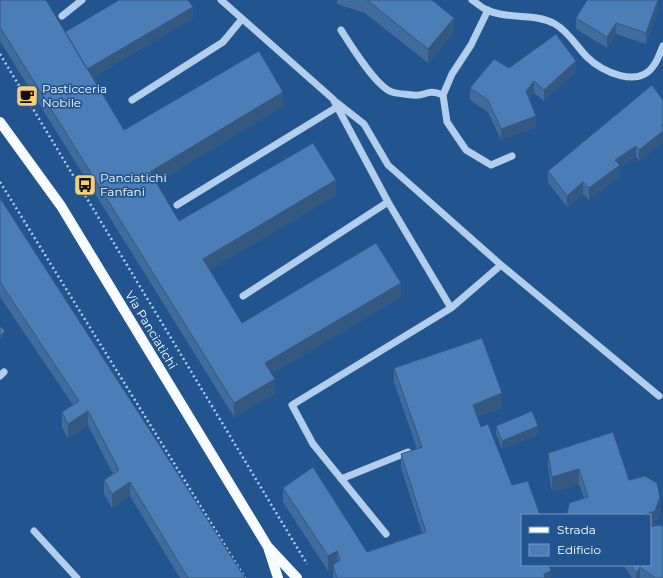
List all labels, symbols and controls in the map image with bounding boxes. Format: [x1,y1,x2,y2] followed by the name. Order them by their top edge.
[42,81,107,110] place label: Pasticceria Nobile
[14,83,40,109] cafe icon: Pasticceria Nobile
[100,170,167,199] place label: Panciatichi Fanfani
[72,172,98,198] bus stop icon: Panciatichi Fanfani
[122,288,181,371] street label: Via Panciatichi
[521,514,651,566] legend
[557,522,596,537] text: Strada
[557,542,601,557] text: Edificio

